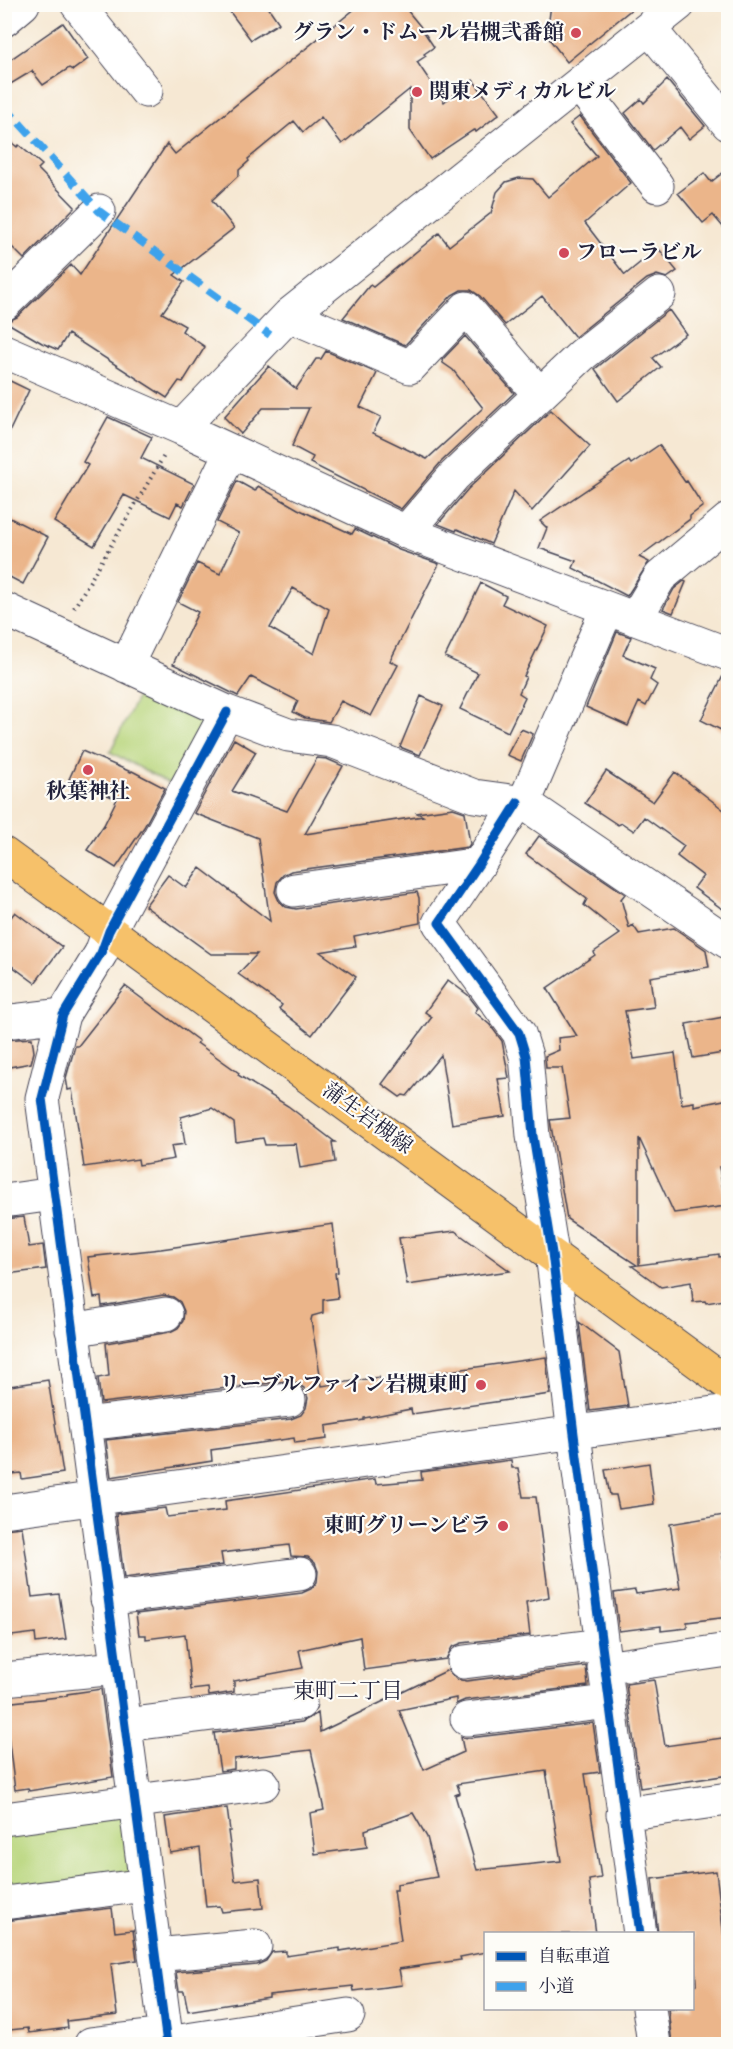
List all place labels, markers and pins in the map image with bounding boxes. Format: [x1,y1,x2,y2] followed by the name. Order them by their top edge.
[292,20,564,47] place label: グラン・ドムール岩槻弐番館
[569,26,583,40] marker: グラン・ドムール岩槻弐番館
[429,79,616,106] place label: 関東メディカルビル
[410,85,424,99] marker: 関東メディカルビル
[576,240,702,267] place label: フローラビル
[557,246,571,260] marker: フローラビル
[81,763,95,777] marker: 秋葉神社
[46,779,130,806] place label: 秋葉神社
[219,1372,469,1399] place label: リーブルファイン岩槻東町
[474,1378,488,1392] marker: リーブルファイン岩槻東町
[323,1513,491,1540] place label: 東町グリーンビラ
[496,1519,510,1533] marker: 東町グリーンビラ

